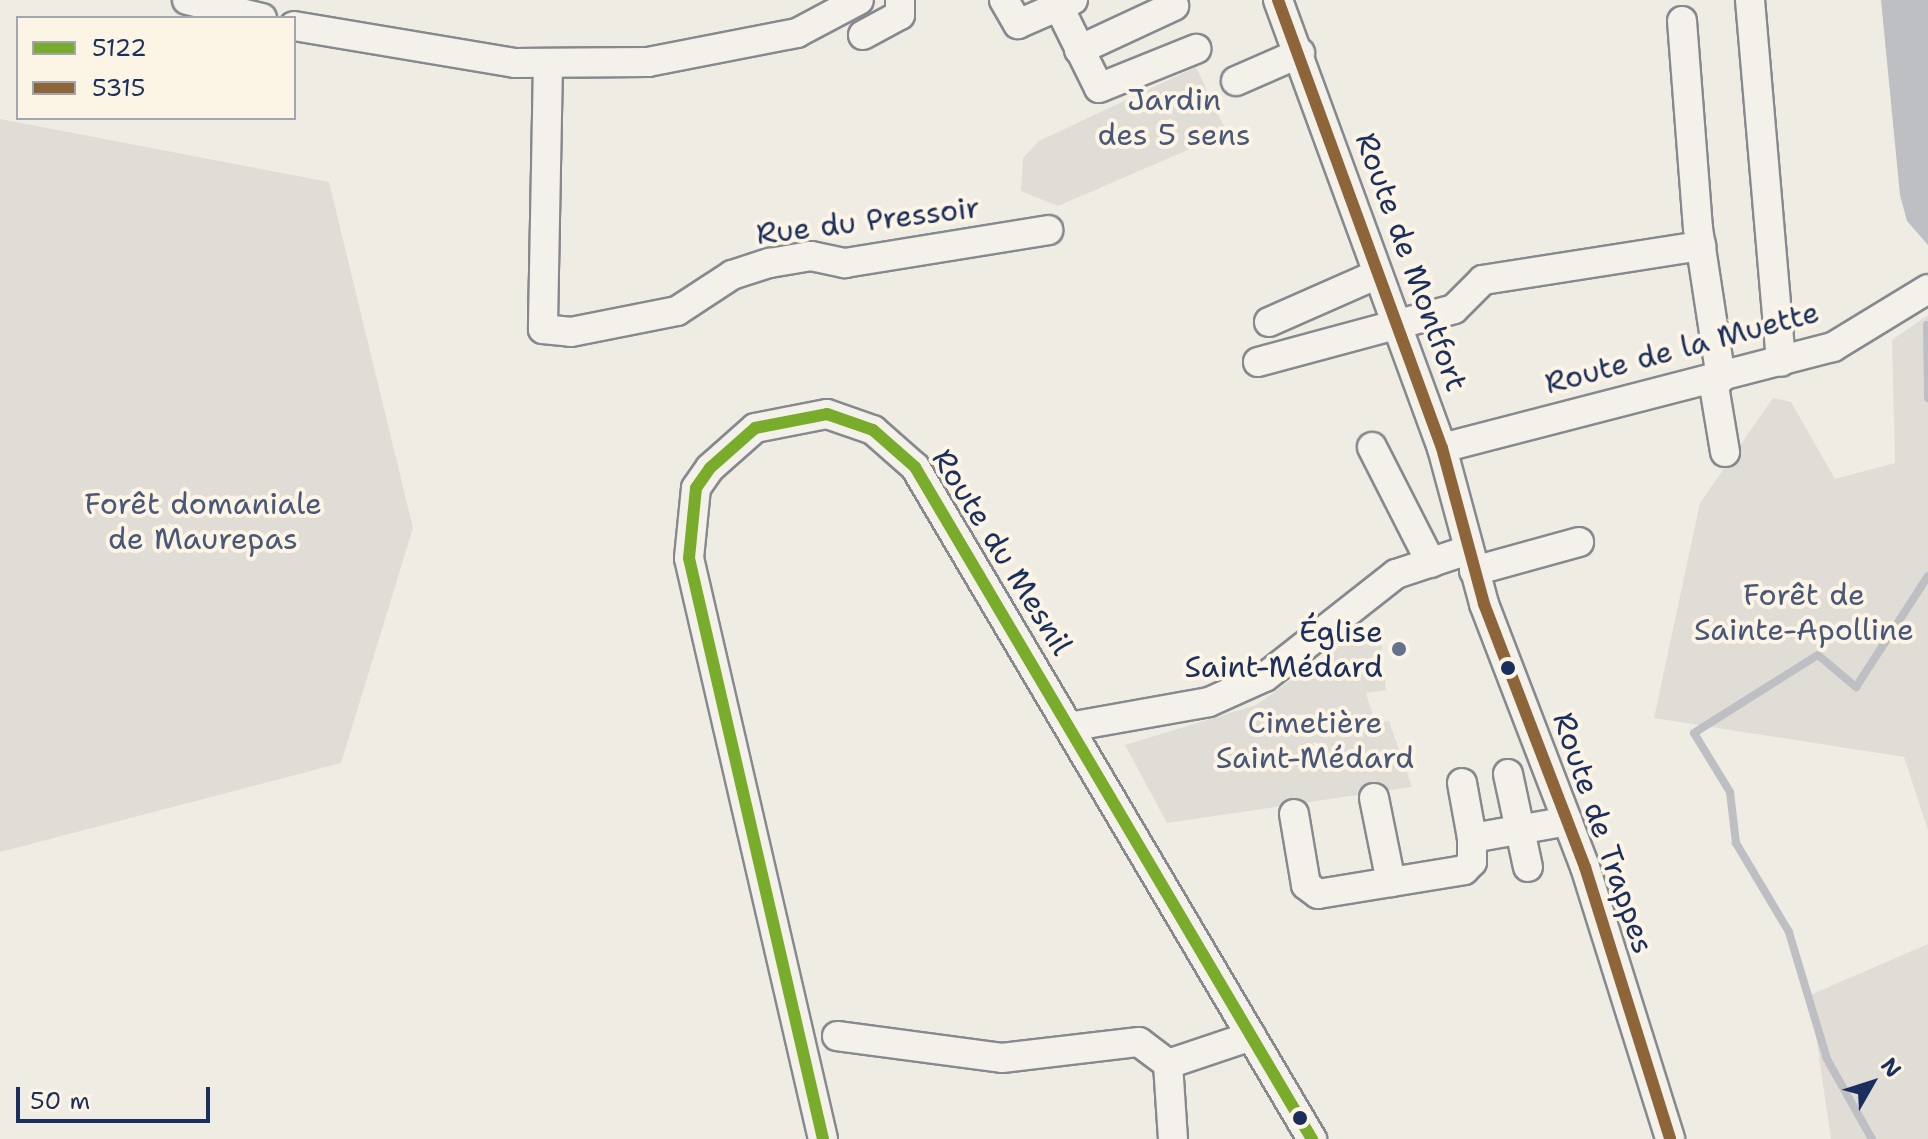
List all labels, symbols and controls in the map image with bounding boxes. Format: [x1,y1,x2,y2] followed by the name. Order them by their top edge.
[16,16,296,120] legend
[92,32,147,64] text: 5122
[92,72,145,104] text: 5315
[1097,82,1251,152] park label: Jardin des 5 sens
[1348,128,1474,396] street label: Route de Montfort
[754,189,982,253] street label: Rue du Pressoir
[1541,294,1823,402] street label: Route de la Muette
[924,443,1080,661] street label: Route du Mesnil
[84,486,322,556] park label: Forêt domaniale de Maurepas
[1694,577,1914,648] park label: Forêt de Sainte-Apolline
[1185,614,1383,684] place label: Église Saint-Médard
[1390,640,1408,658] marker: Église Saint-Médard
[1500,660,1516,676] unlabelled marker
[1216,705,1414,776] park label: Cimetière Saint-Médard
[1545,708,1661,958] street label: Route de Trappes
[1832,1043,1912,1123] north arrow
[1874,1052,1908,1083] text: N
[20,1071,214,1121] scale bar
[30,1085,90,1117] text: 50 m
[1292,1110,1308,1126] unlabelled marker

